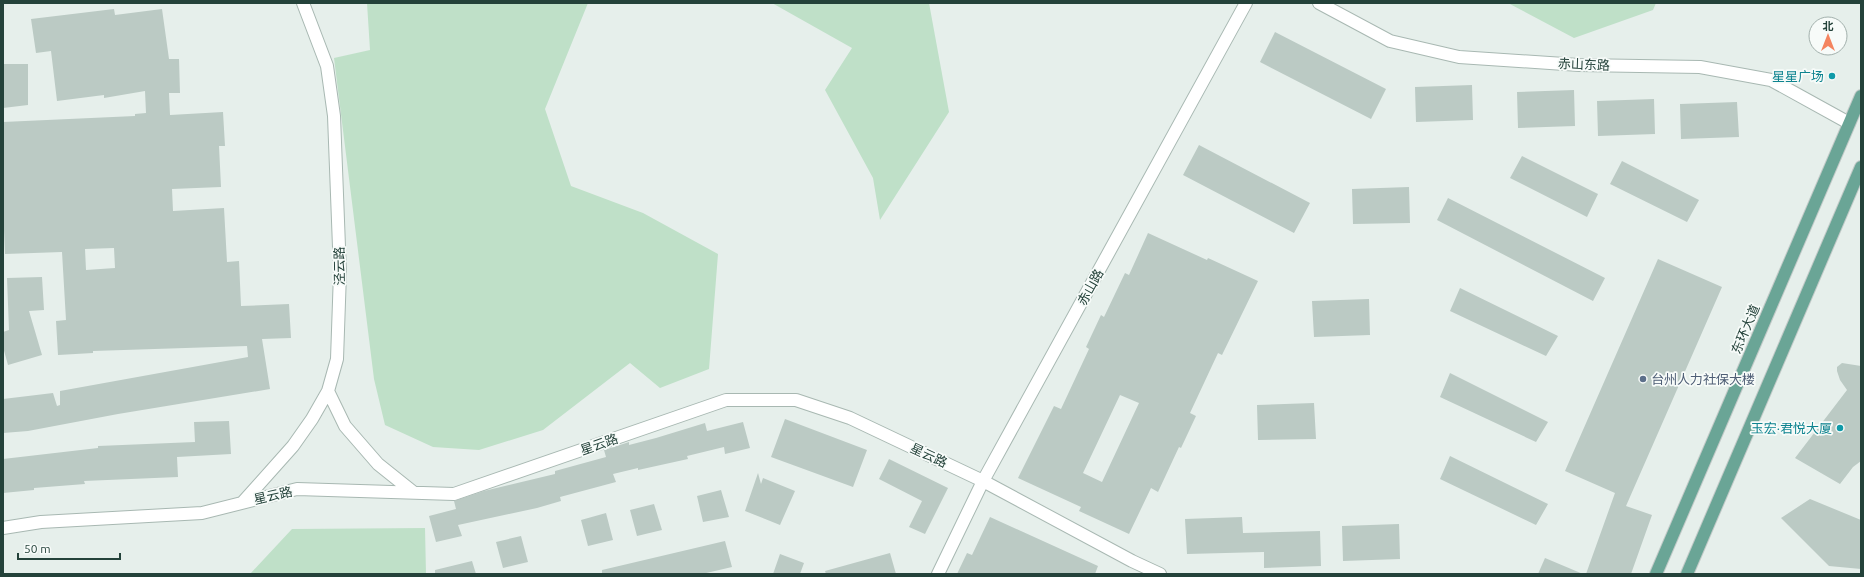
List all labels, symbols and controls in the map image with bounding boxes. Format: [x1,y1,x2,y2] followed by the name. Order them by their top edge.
[1808,16,1848,56] north arrow
[1823,20,1834,32] text: 北
[1558,56,1610,72] street label: 赤山东路
[1772,69,1824,83] place label: 星星广场
[1827,71,1837,81] marker: 星星广场
[332,246,346,286] street label: 泾云路
[1074,267,1106,307] street label: 赤山路
[1728,302,1762,356] street label: 东环大道
[1651,372,1755,386] place label: 台州人力社保大楼
[1638,374,1648,384] marker: 台州人力社保大楼
[1751,421,1832,435] place label: 玉宏·君悦大厦
[1835,423,1845,433] marker: 玉宏·君悦大厦
[578,431,620,457] street label: 星云路
[908,440,950,470] street label: 星云路
[252,484,294,506] street label: 星云路
[18,535,120,561] scale bar
[24,542,51,555] text: 50 m

